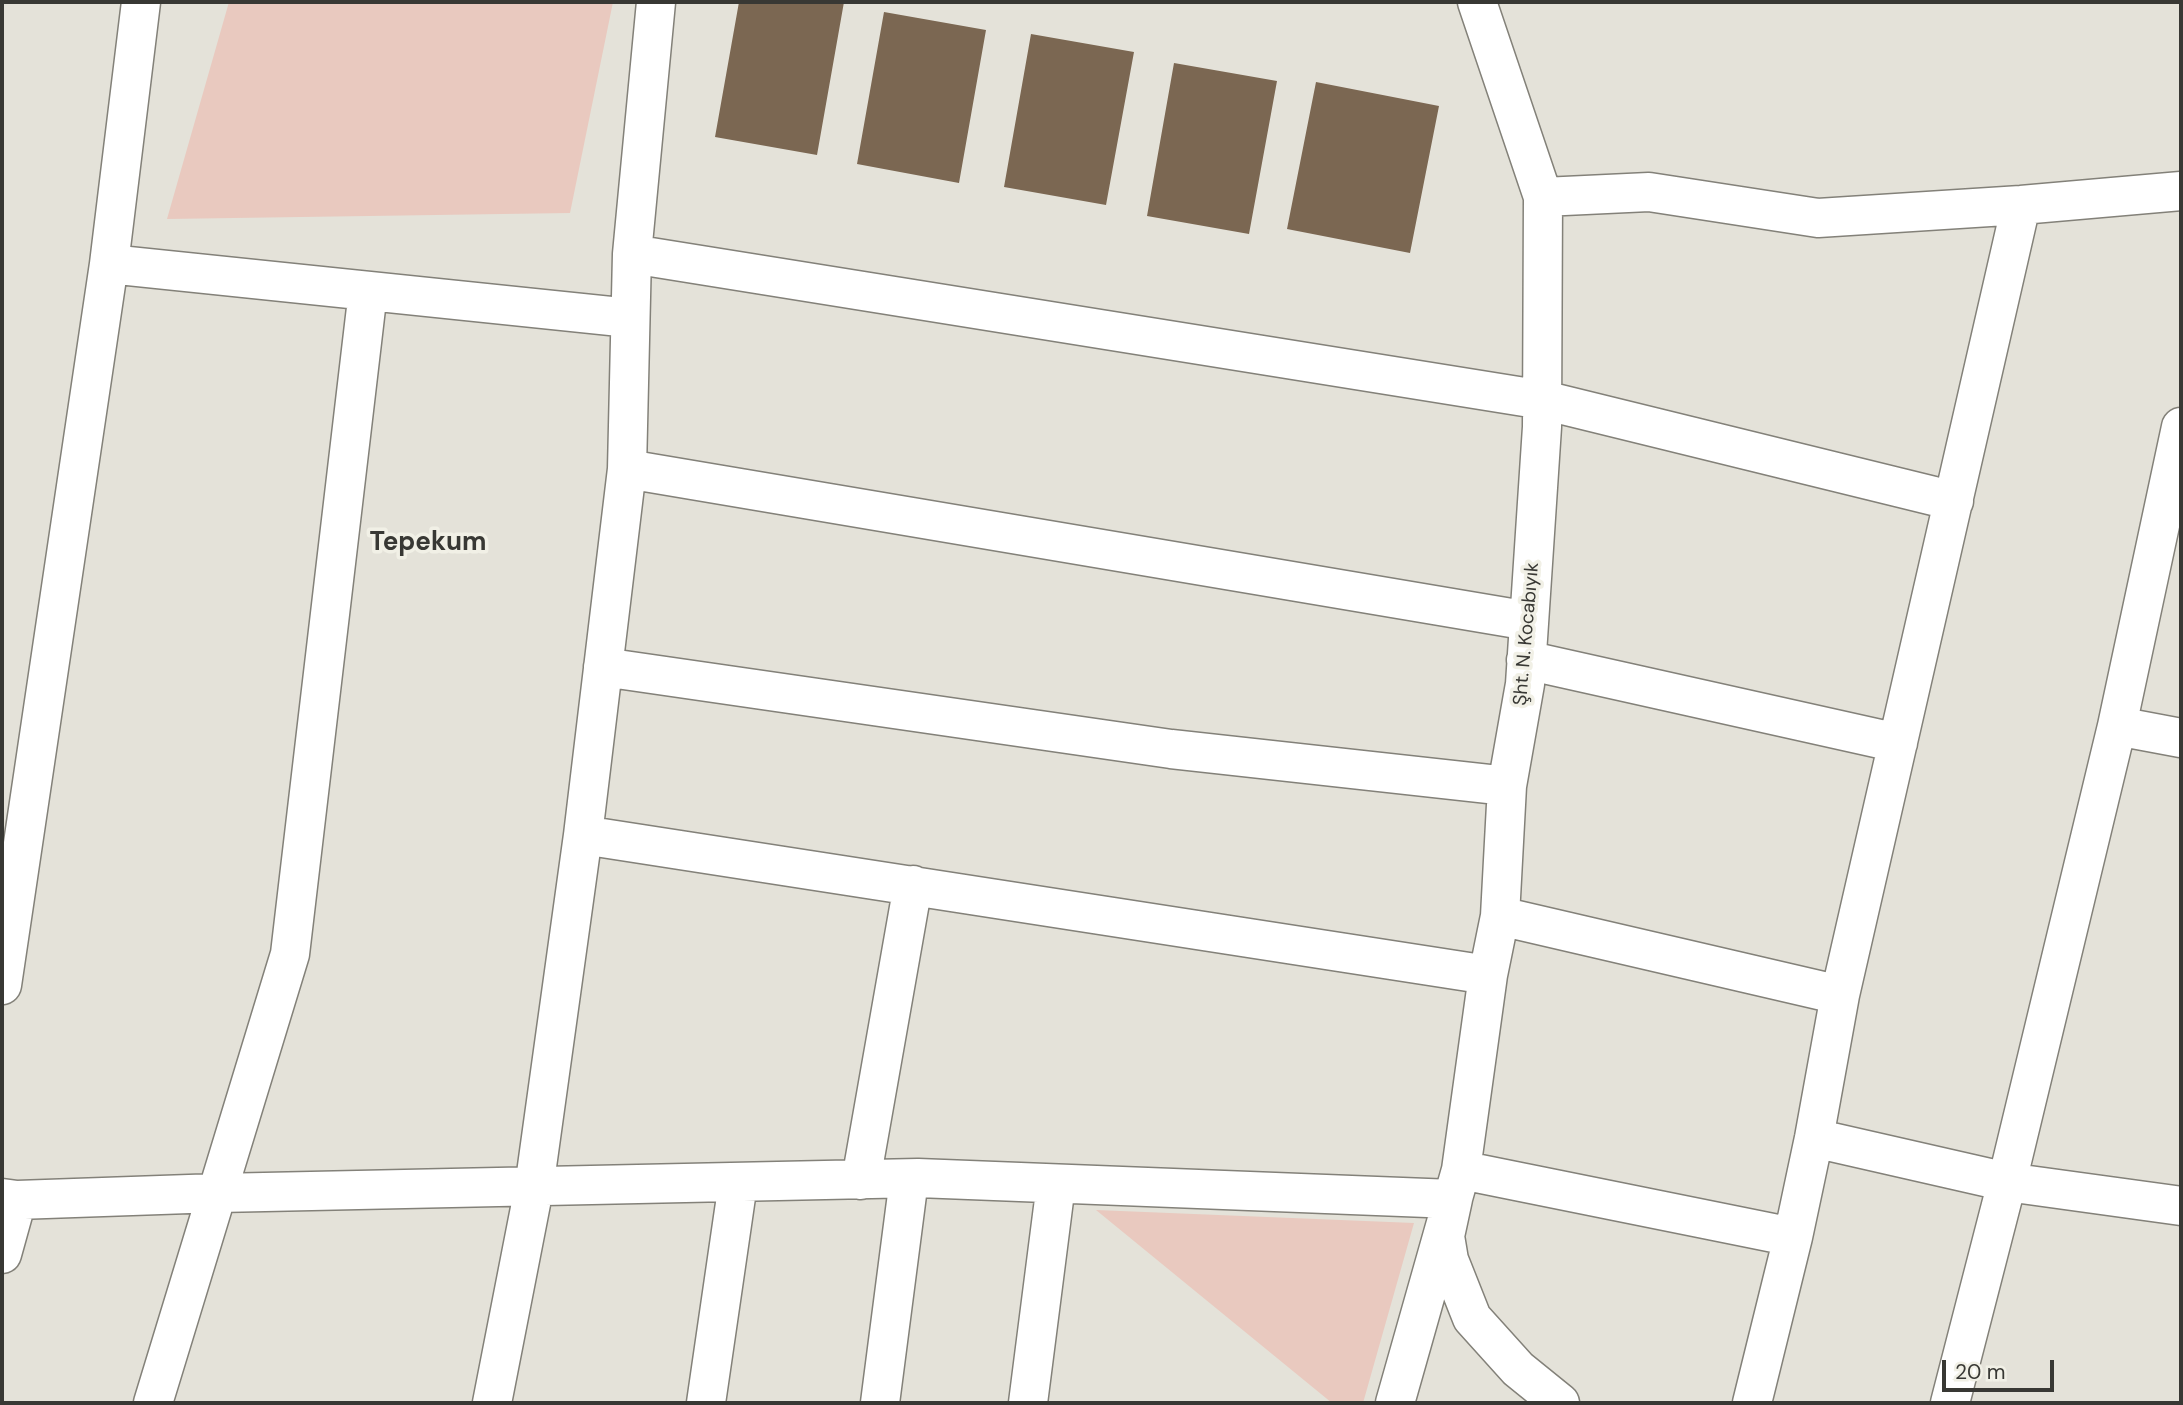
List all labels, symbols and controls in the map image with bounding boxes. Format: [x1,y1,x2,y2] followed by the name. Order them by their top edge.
[369,527,487,559] district label: Tepekum
[1509,561,1545,707] street label: Şht. N. Kocabıyık
[1945,1346,2057,1390] scale bar
[1955,1358,2006,1386] text: 20 m

